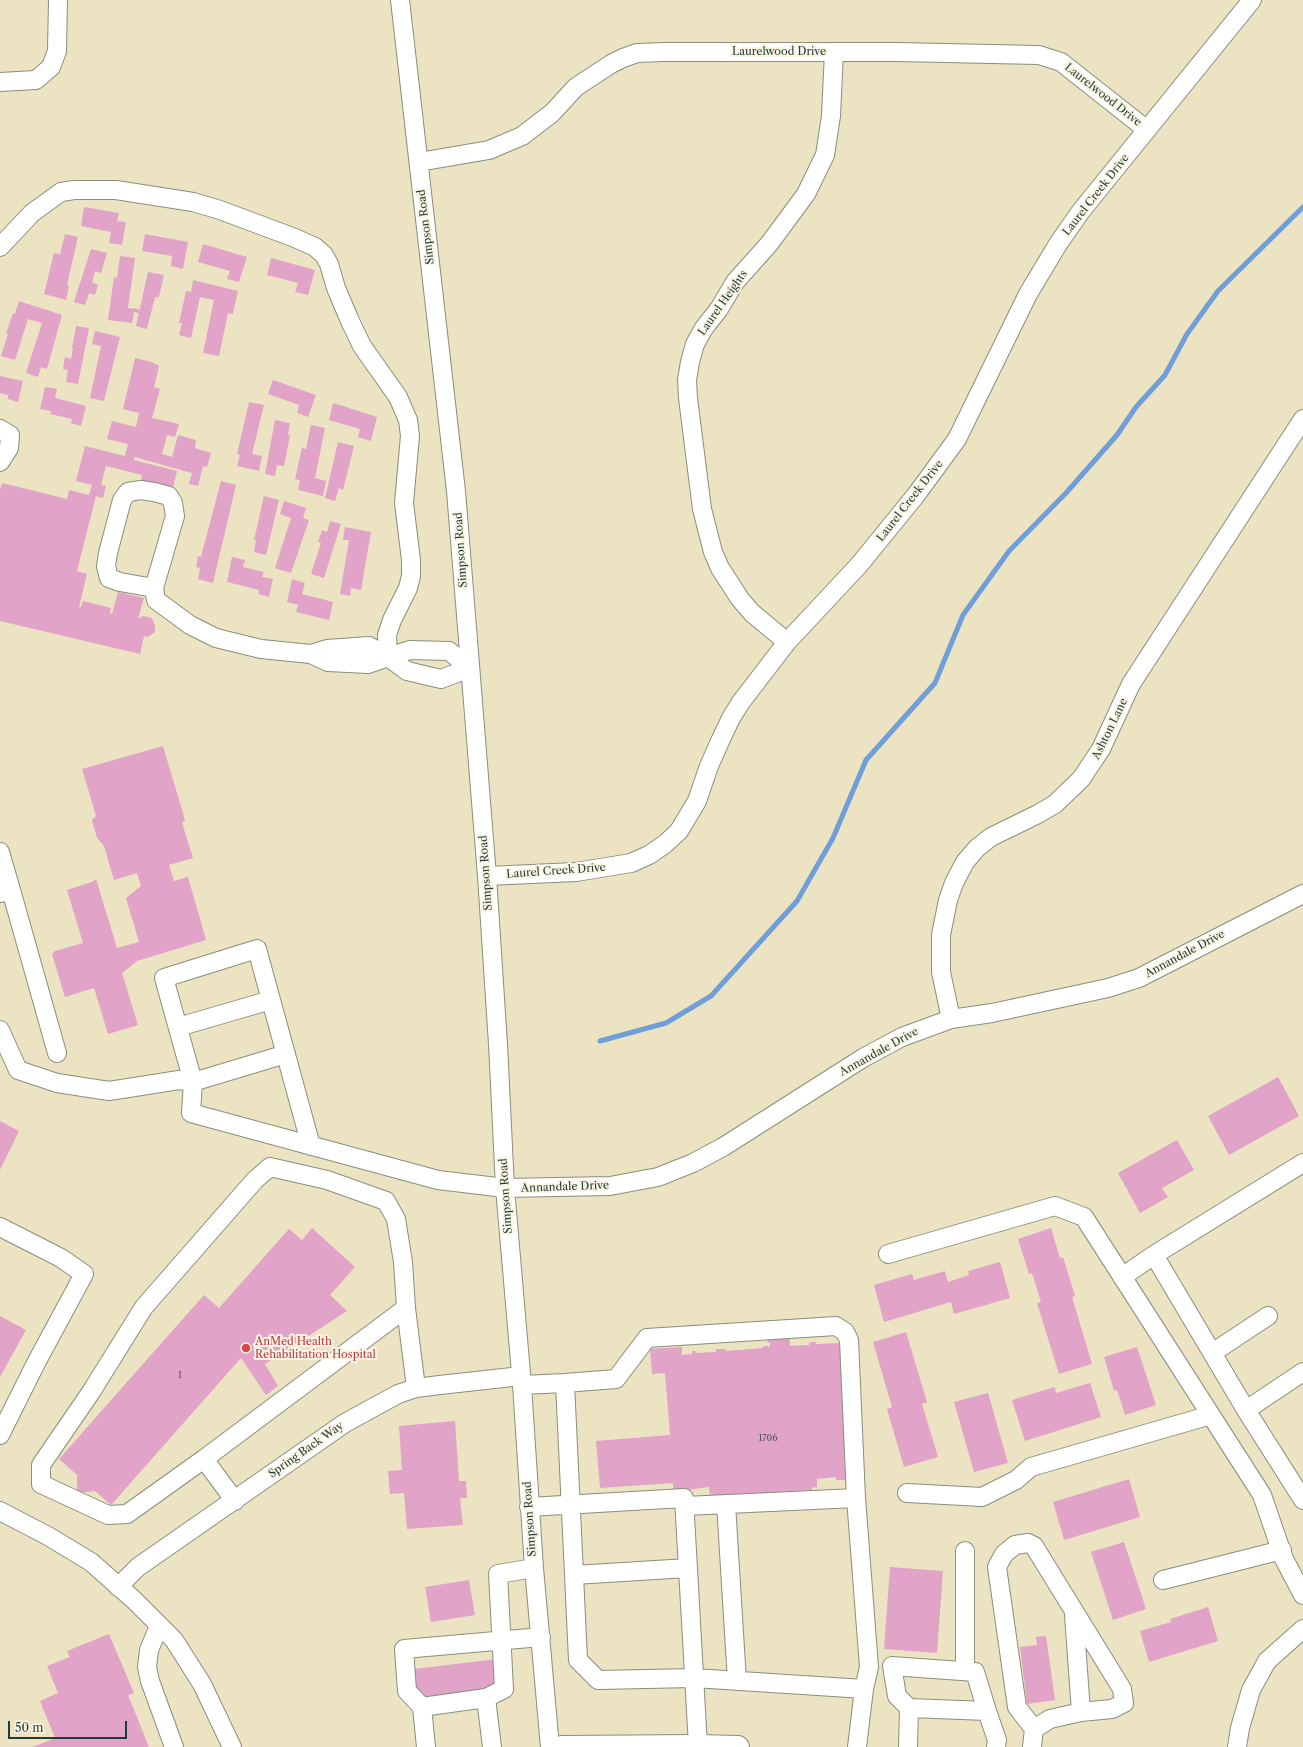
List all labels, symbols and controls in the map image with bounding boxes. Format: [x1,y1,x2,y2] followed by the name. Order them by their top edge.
[732,45,826,59] street label: Laurelwood Drive
[1062,61,1144,129] street label: Laurelwood Drive
[1060,152,1132,238] street label: Laurel Creek Drive
[415,189,437,265] street label: Simpson Road
[696,268,750,338] street label: Laurel Heights
[874,458,946,544] street label: Laurel Creek Drive
[452,512,470,588] street label: Simpson Road
[1090,696,1130,762] street label: Ashton Lane
[477,835,495,911] street label: Simpson Road
[506,861,606,881] street label: Laurel Creek Drive
[1143,928,1227,980] street label: Annandale Drive
[837,1025,921,1079] street label: Annandale Drive
[497,1158,515,1234] street label: Simpson Road
[521,1179,609,1195] street label: Annandale Drive
[255,1335,376,1361] place label: AnMed Health Rehabilitation Hospital
[240,1342,252,1354] marker: AnMed Health Rehabilitation Hospital
[178,1370,182,1380] house number: 1
[266,1419,346,1481] street label: Spring Back Way
[758,1433,778,1443] house number: 1706
[521,1481,539,1557] street label: Simpson Road
[10,1713,129,1739] scale bar
[15,1720,44,1735] text: 50 m

